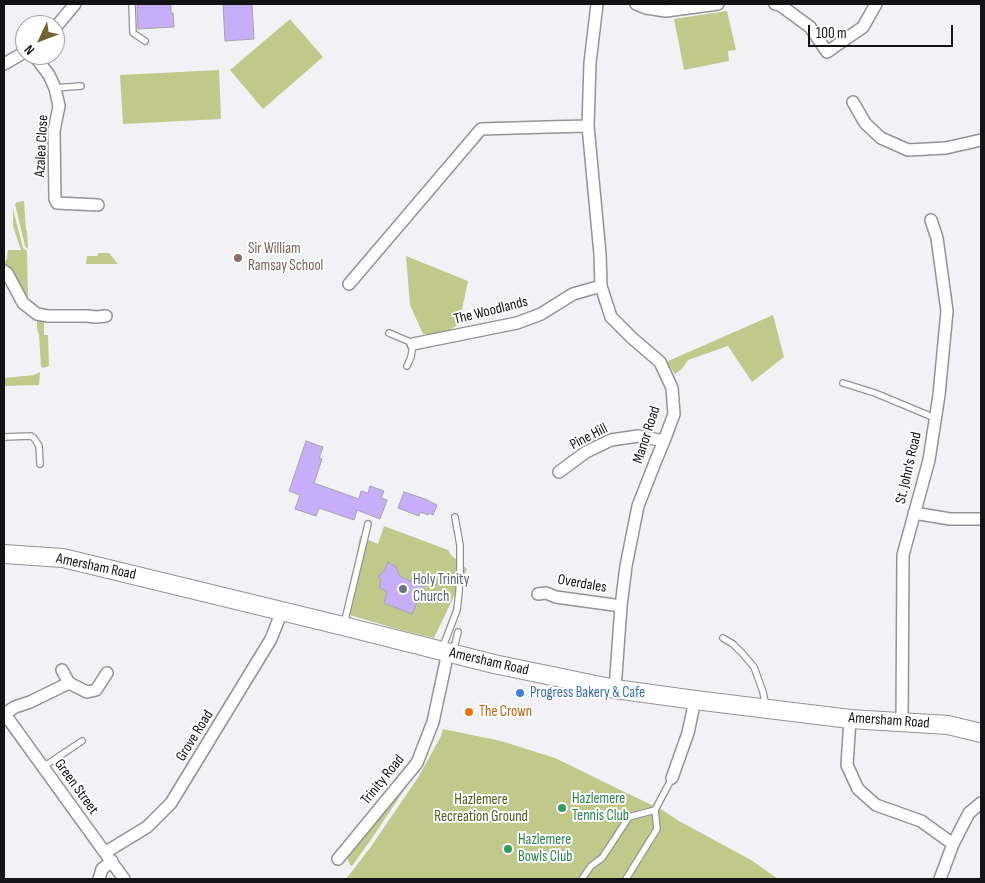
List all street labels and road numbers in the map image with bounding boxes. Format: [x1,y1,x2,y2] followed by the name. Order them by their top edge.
[31,114,53,178] street label: Azalea Close
[452,293,530,329] street label: The Woodlands
[629,404,665,466] street label: Manor Road
[567,420,611,454] street label: Pine Hill
[892,430,926,506] street label: St. John's Road
[54,550,138,584] street label: Amersham Road
[556,571,608,597] street label: Overdales
[447,644,531,680] street label: Amersham Road
[172,707,218,765] street label: Grove Road
[848,709,930,733] street label: Amersham Road
[357,751,409,809] street label: Trinity Road
[50,756,102,818] street label: Green Street

